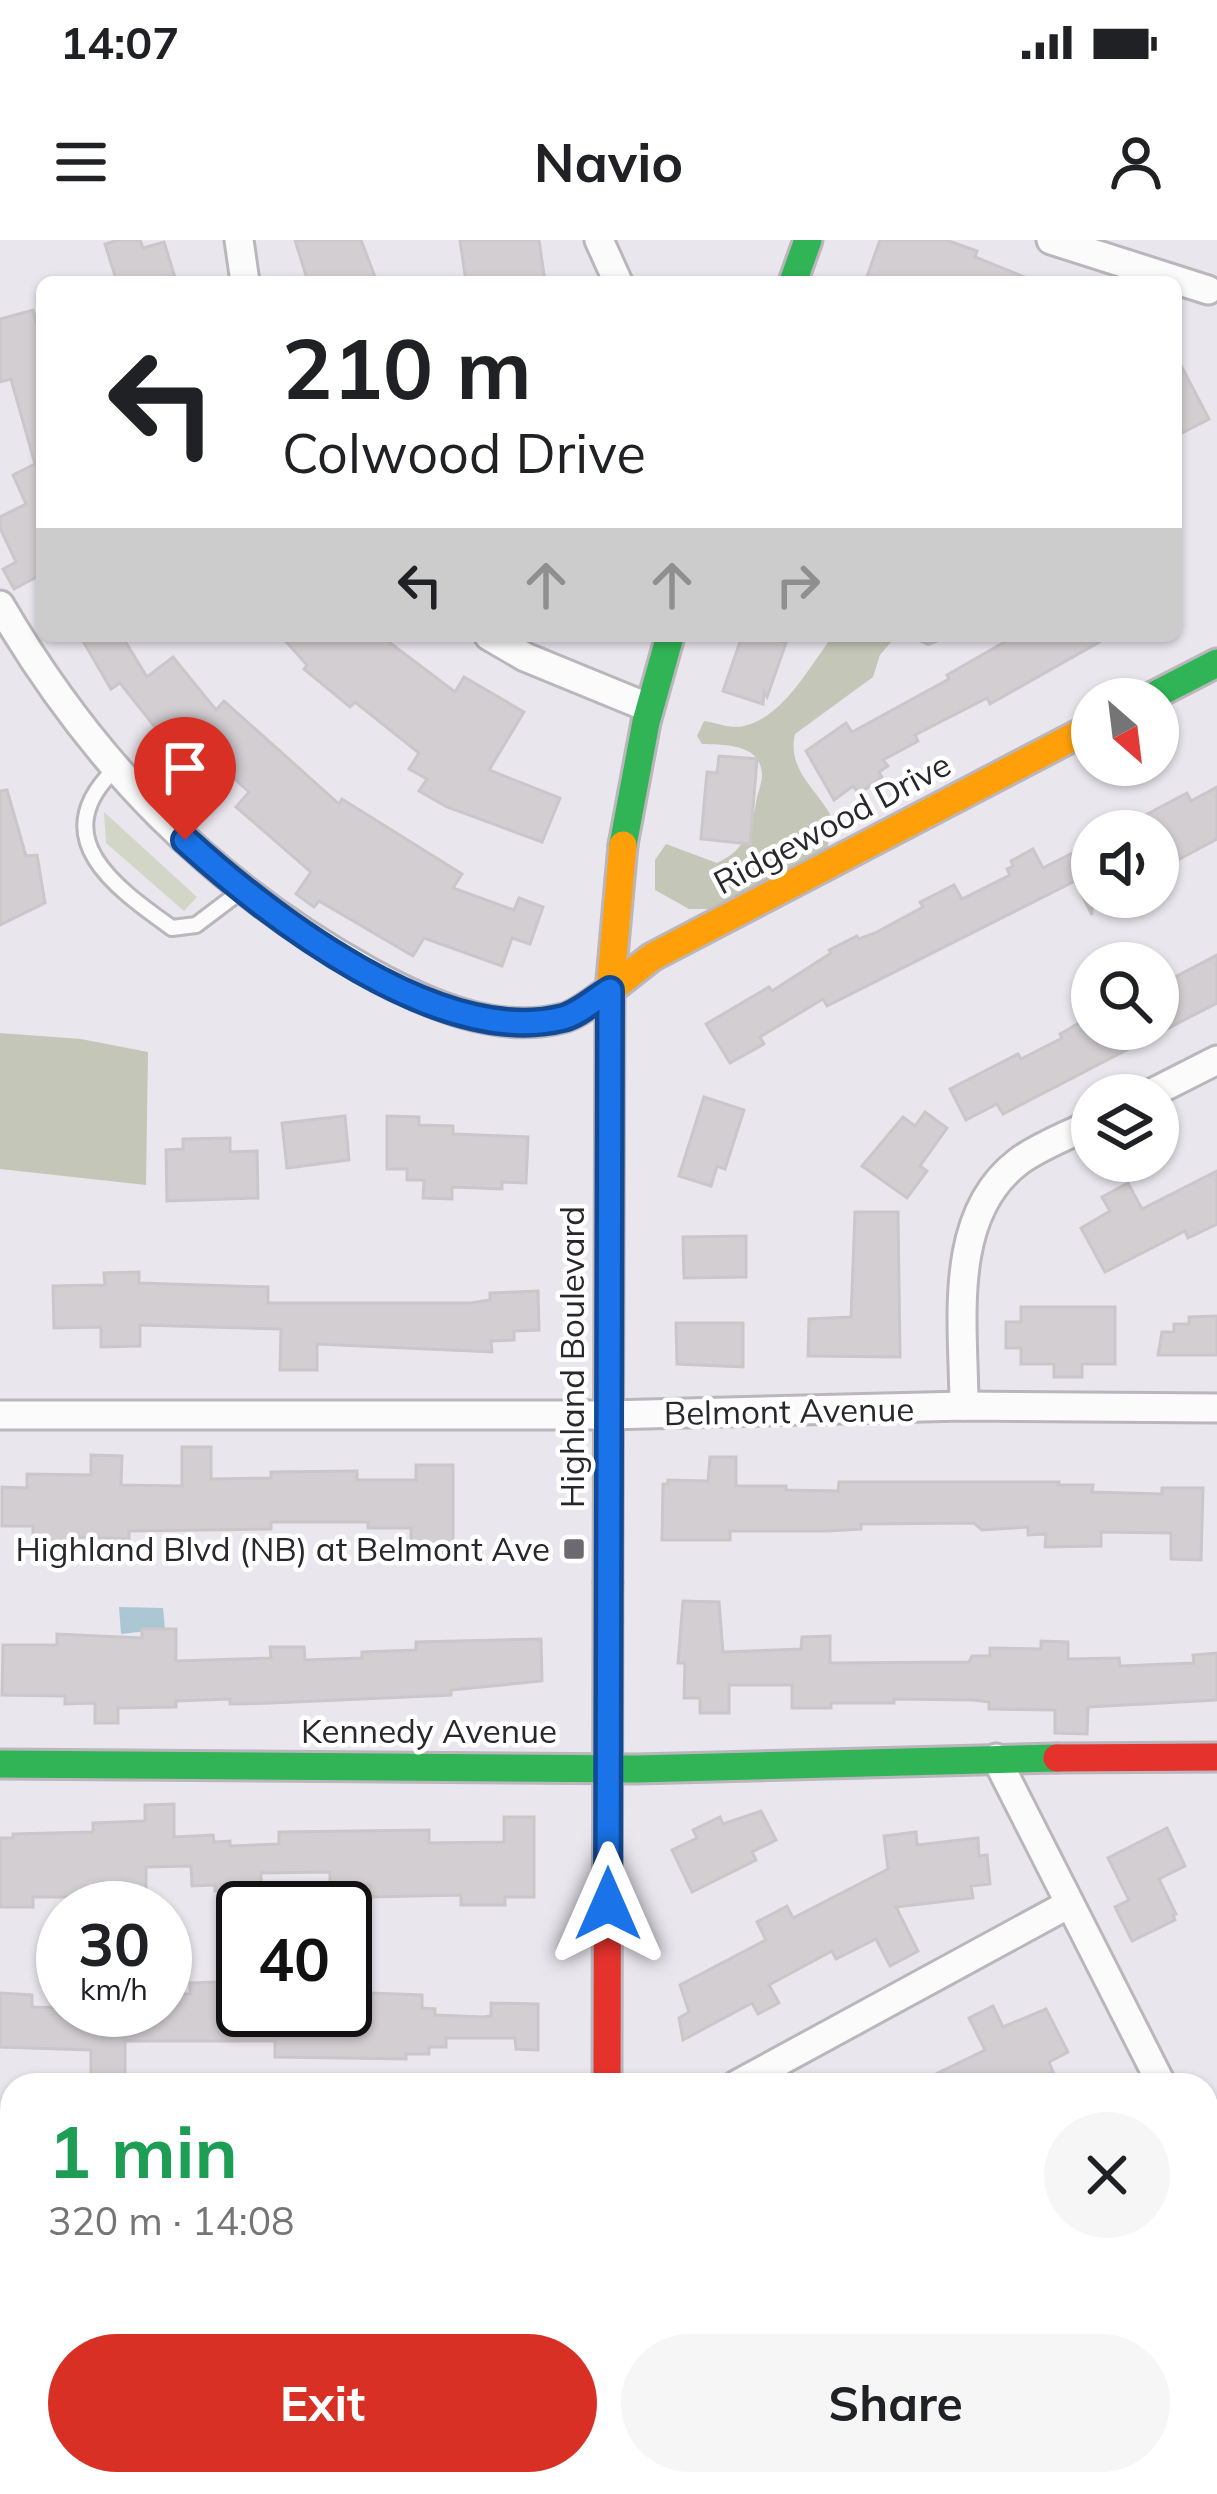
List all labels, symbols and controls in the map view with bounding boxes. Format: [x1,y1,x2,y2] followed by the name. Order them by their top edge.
[60,14,179,70] text: 14:07
[534,128,683,196] text: Navio
[48,129,114,195] icon: menu
[1103,129,1169,195] icon: person
[282,315,532,420] text: 210 m
[84,324,240,480] icon: left
[282,419,646,487] text: Colwood Drive
[387,552,453,618] icon: left
[513,552,579,618] icon: ahead
[639,552,705,618] icon: ahead
[765,552,831,618] icon: right
[1071,678,1179,786] north arrow
[1071,678,1179,1182] map controls
[134,717,236,840] pin
[152,735,218,801] icon: arrive
[706,743,957,902] street label: Ridgewood Drive
[1071,810,1179,918] button: sound
[1071,942,1179,1050] button: search
[1071,1074,1179,1182] button: layers
[551,1206,592,1508] street label: Highland Boulevard
[663,1388,915,1433] street label: Belmont Avenue
[15,1528,550,1569] place label: Highland Blvd (NB) at Belmont Ave
[561,1536,587,1562] marker: Highland Blvd (NB) at Belmont Ave
[301,1710,557,1751] street label: Kennedy Avenue
[545,1841,671,1967] position arrow
[216,1881,372,2037] speed limit sign: 40
[78,1906,150,1981] text: 30
[80,1970,148,2008] text: km/h
[48,2106,238,2196] text: 1 min
[1044,2112,1170,2238] button: close
[48,2196,294,2245] text: 320 m · 14:08
[48,2334,597,2472] button: Exit
[621,2334,1170,2472] button: Share

